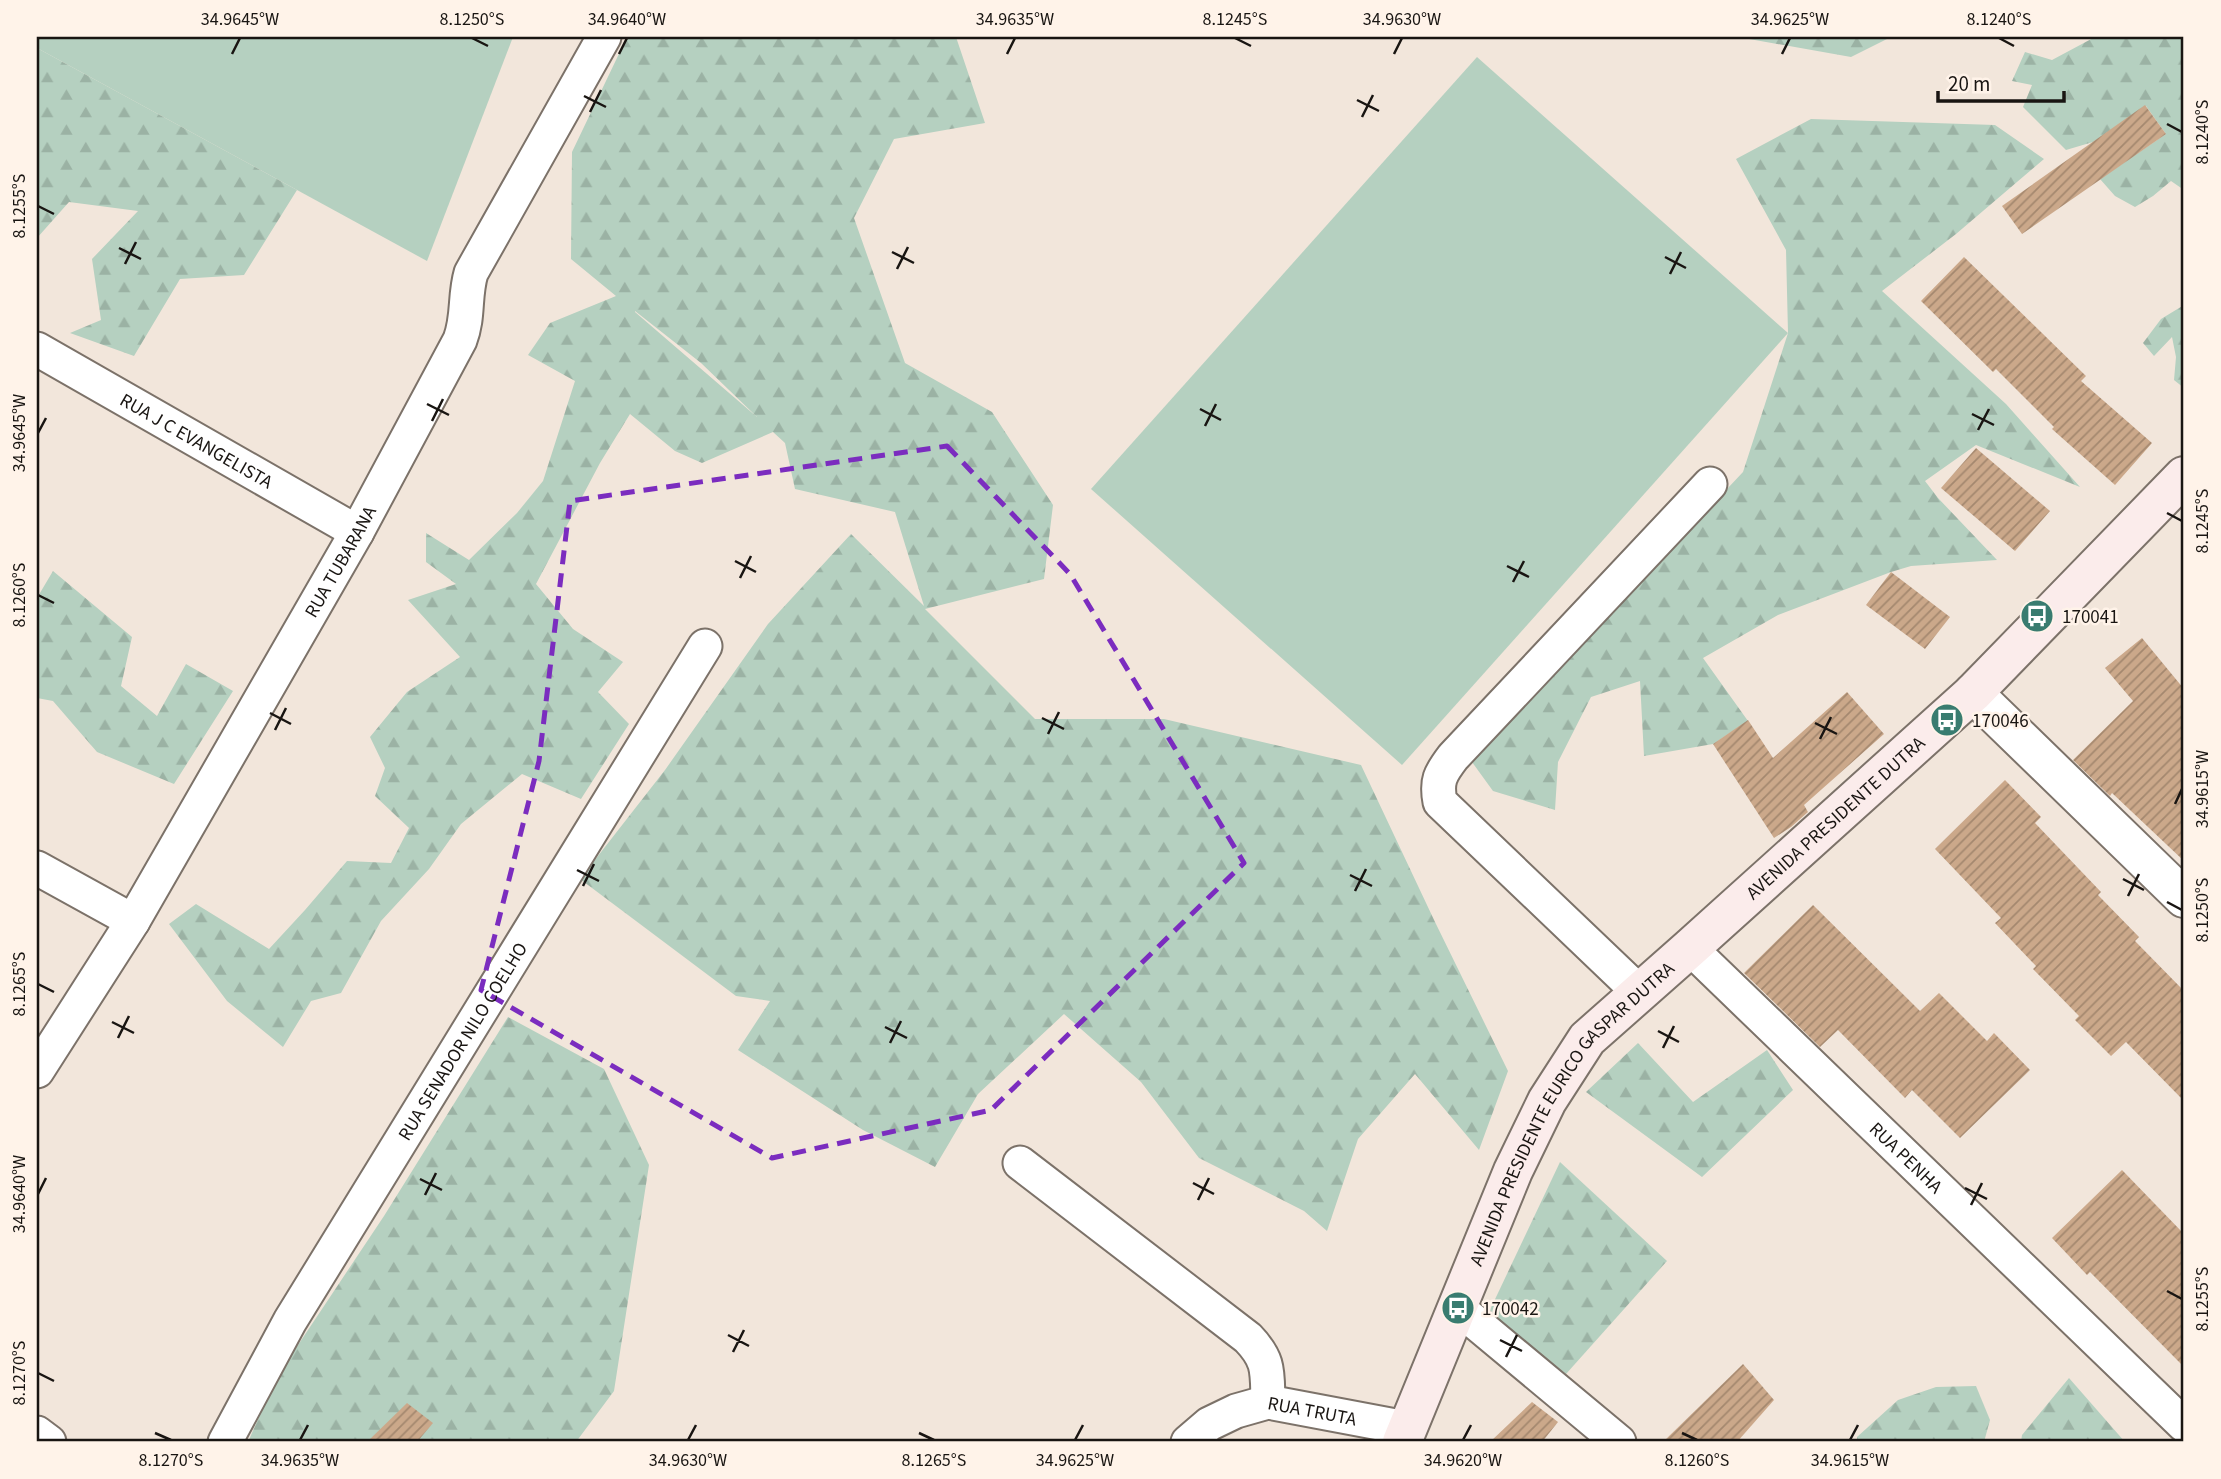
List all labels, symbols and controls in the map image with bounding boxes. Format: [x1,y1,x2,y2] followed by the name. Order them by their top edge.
[201,7,279,32] text: 34.9645°W
[440,7,504,32] text: 8.1250°S
[588,7,666,32] text: 34.9640°W
[976,7,1054,32] text: 34.9635°W
[1203,7,1267,32] text: 8.1245°S
[1363,7,1441,32] text: 34.9630°W
[1751,7,1829,32] text: 34.9625°W
[1967,7,2031,32] text: 8.1240°S
[1938,60,2064,104] scale bar
[1948,69,1990,99] text: 20 m
[2190,100,2215,164] text: 8.1240°S
[7,174,32,238] text: 8.1255°S
[115,387,278,496] street label: RUA J C EVANGELISTA
[7,394,32,472] text: 34.9645°W
[2190,489,2215,553] text: 8.1245°S
[299,501,384,623] street label: RUA TUBARANA
[7,563,32,627] text: 8.1260°S
[2018,597,2056,635] bus stop icon: 170041
[2062,604,2119,631] place label: 170041
[1928,701,1966,739] bus stop icon: 170046
[1972,708,2029,735] place label: 170046
[1740,730,1932,906] street label: AVENIDA PRESIDENTE DUTRA
[2190,750,2215,828] text: 34.9615°W
[2190,878,2215,942] text: 8.1250°S
[392,937,535,1146] street label: RUA SENADOR NILO COELHO
[7,952,32,1016] text: 8.1265°S
[1464,956,1681,1270] street label: AVENIDA PRESIDENTE EURICO GASPAR DUTRA
[1863,1116,1949,1201] street label: RUA PENHA
[7,1155,32,1233] text: 34.9640°W
[2190,1267,2215,1331] text: 8.1255°S
[1439,1289,1477,1327] bus stop icon: 170042
[1482,1296,1539,1323] place label: 170042
[7,1341,32,1405] text: 8.1270°S
[1265,1390,1359,1434] street label: RUA TRUTA
[139,1448,203,1473] text: 8.1270°S
[261,1448,339,1473] text: 34.9635°W
[649,1448,727,1473] text: 34.9630°W
[902,1448,966,1473] text: 8.1265°S
[1036,1448,1114,1473] text: 34.9625°W
[1424,1448,1502,1473] text: 34.9620°W
[1665,1448,1729,1473] text: 8.1260°S
[1811,1448,1889,1473] text: 34.9615°W

